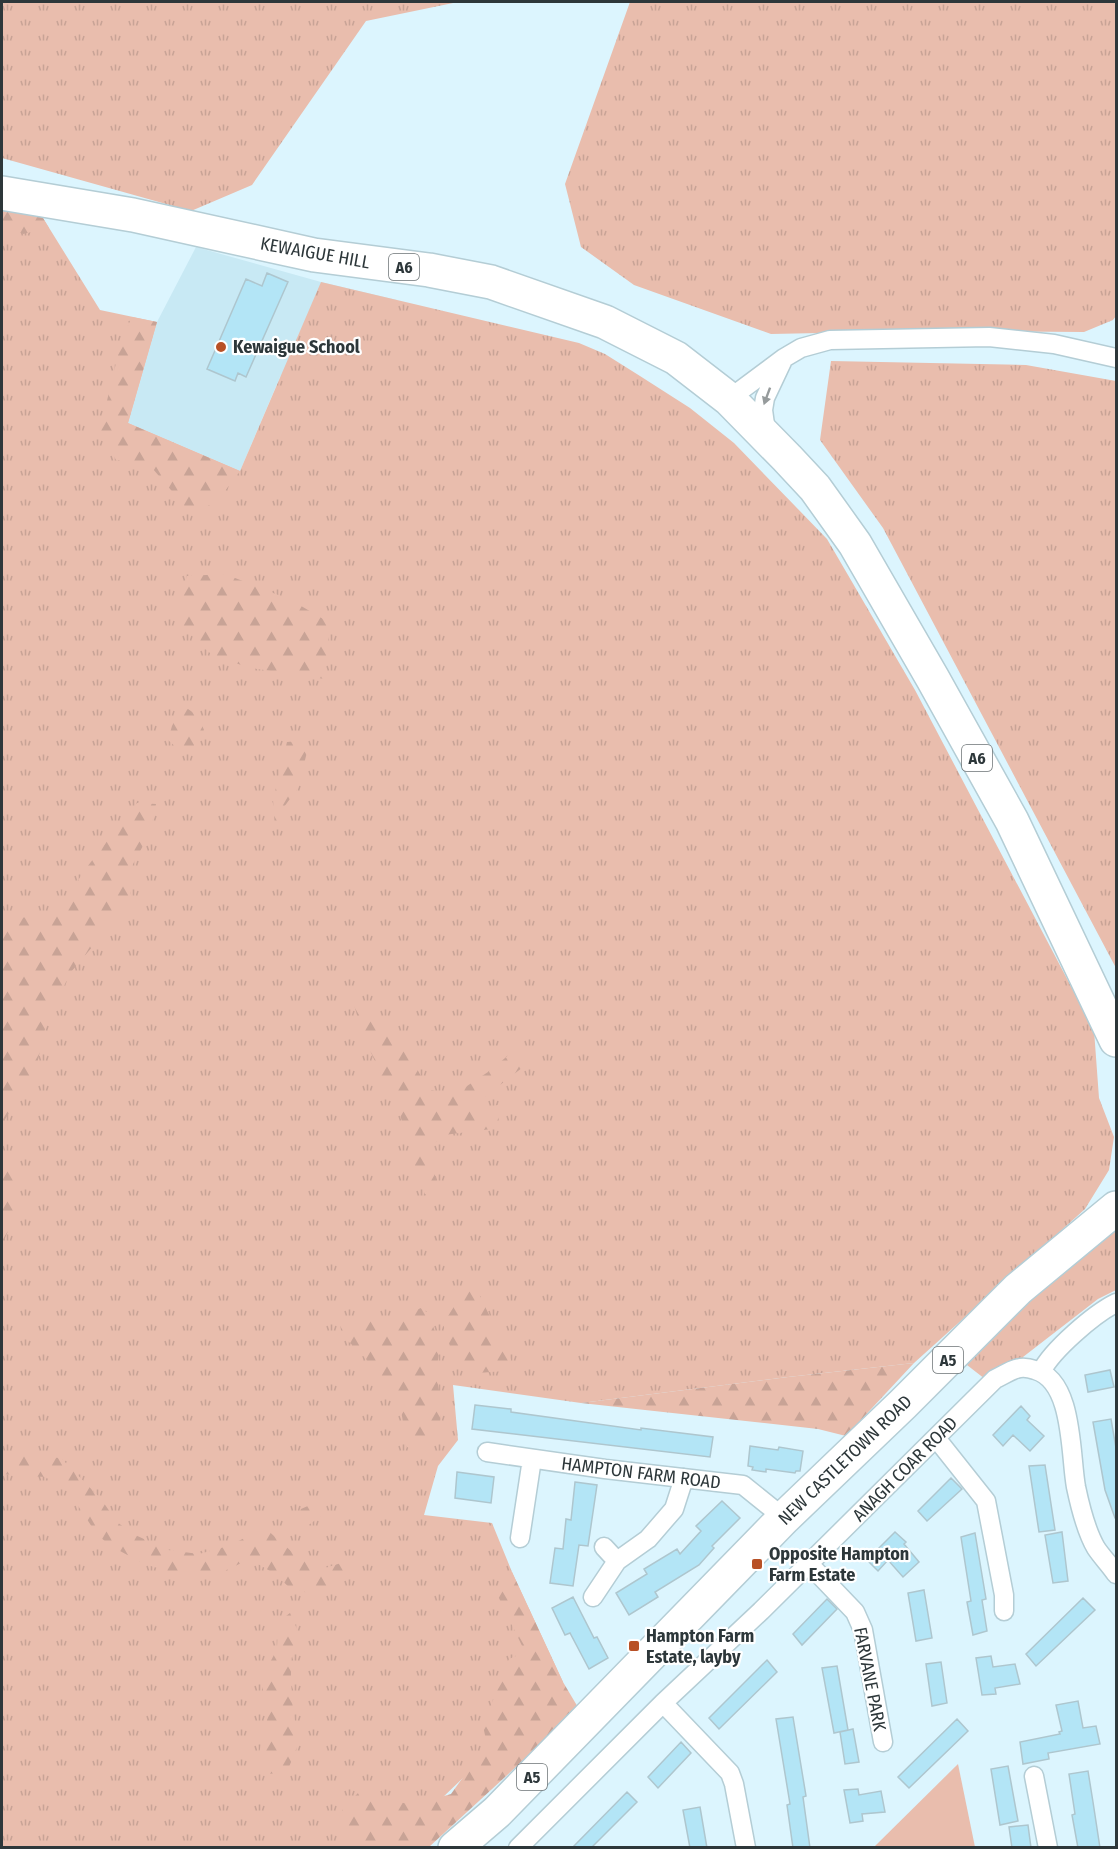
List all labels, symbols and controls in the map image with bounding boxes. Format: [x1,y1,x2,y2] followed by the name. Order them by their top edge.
[259,233,371,273] street label: KEWAIGUE HILL
[389,254,419,280] road number: A6
[233,336,360,358] place label: Kewaigue School
[214,340,228,354] marker: Kewaigue School
[762,387,772,405] one-way arrow
[962,745,992,771] road number: A6
[933,1347,963,1373] road number: A5
[774,1390,916,1530] street label: NEW CASTLETOWN ROAD
[848,1412,962,1526] street label: ANAGH COAR ROAD
[560,1452,722,1494] street label: HAMPTON FARM ROAD
[769,1543,909,1586] place label: Opposite Hampton Farm Estate
[750,1557,764,1571] marker: Opposite Hampton Farm Estate
[646,1625,754,1668] place label: Hampton Farm Estate, layby
[849,1625,891,1733] street label: FARVANE PARK
[627,1639,641,1653] marker: Hampton Farm Estate, layby
[517,1764,547,1790] road number: A5

